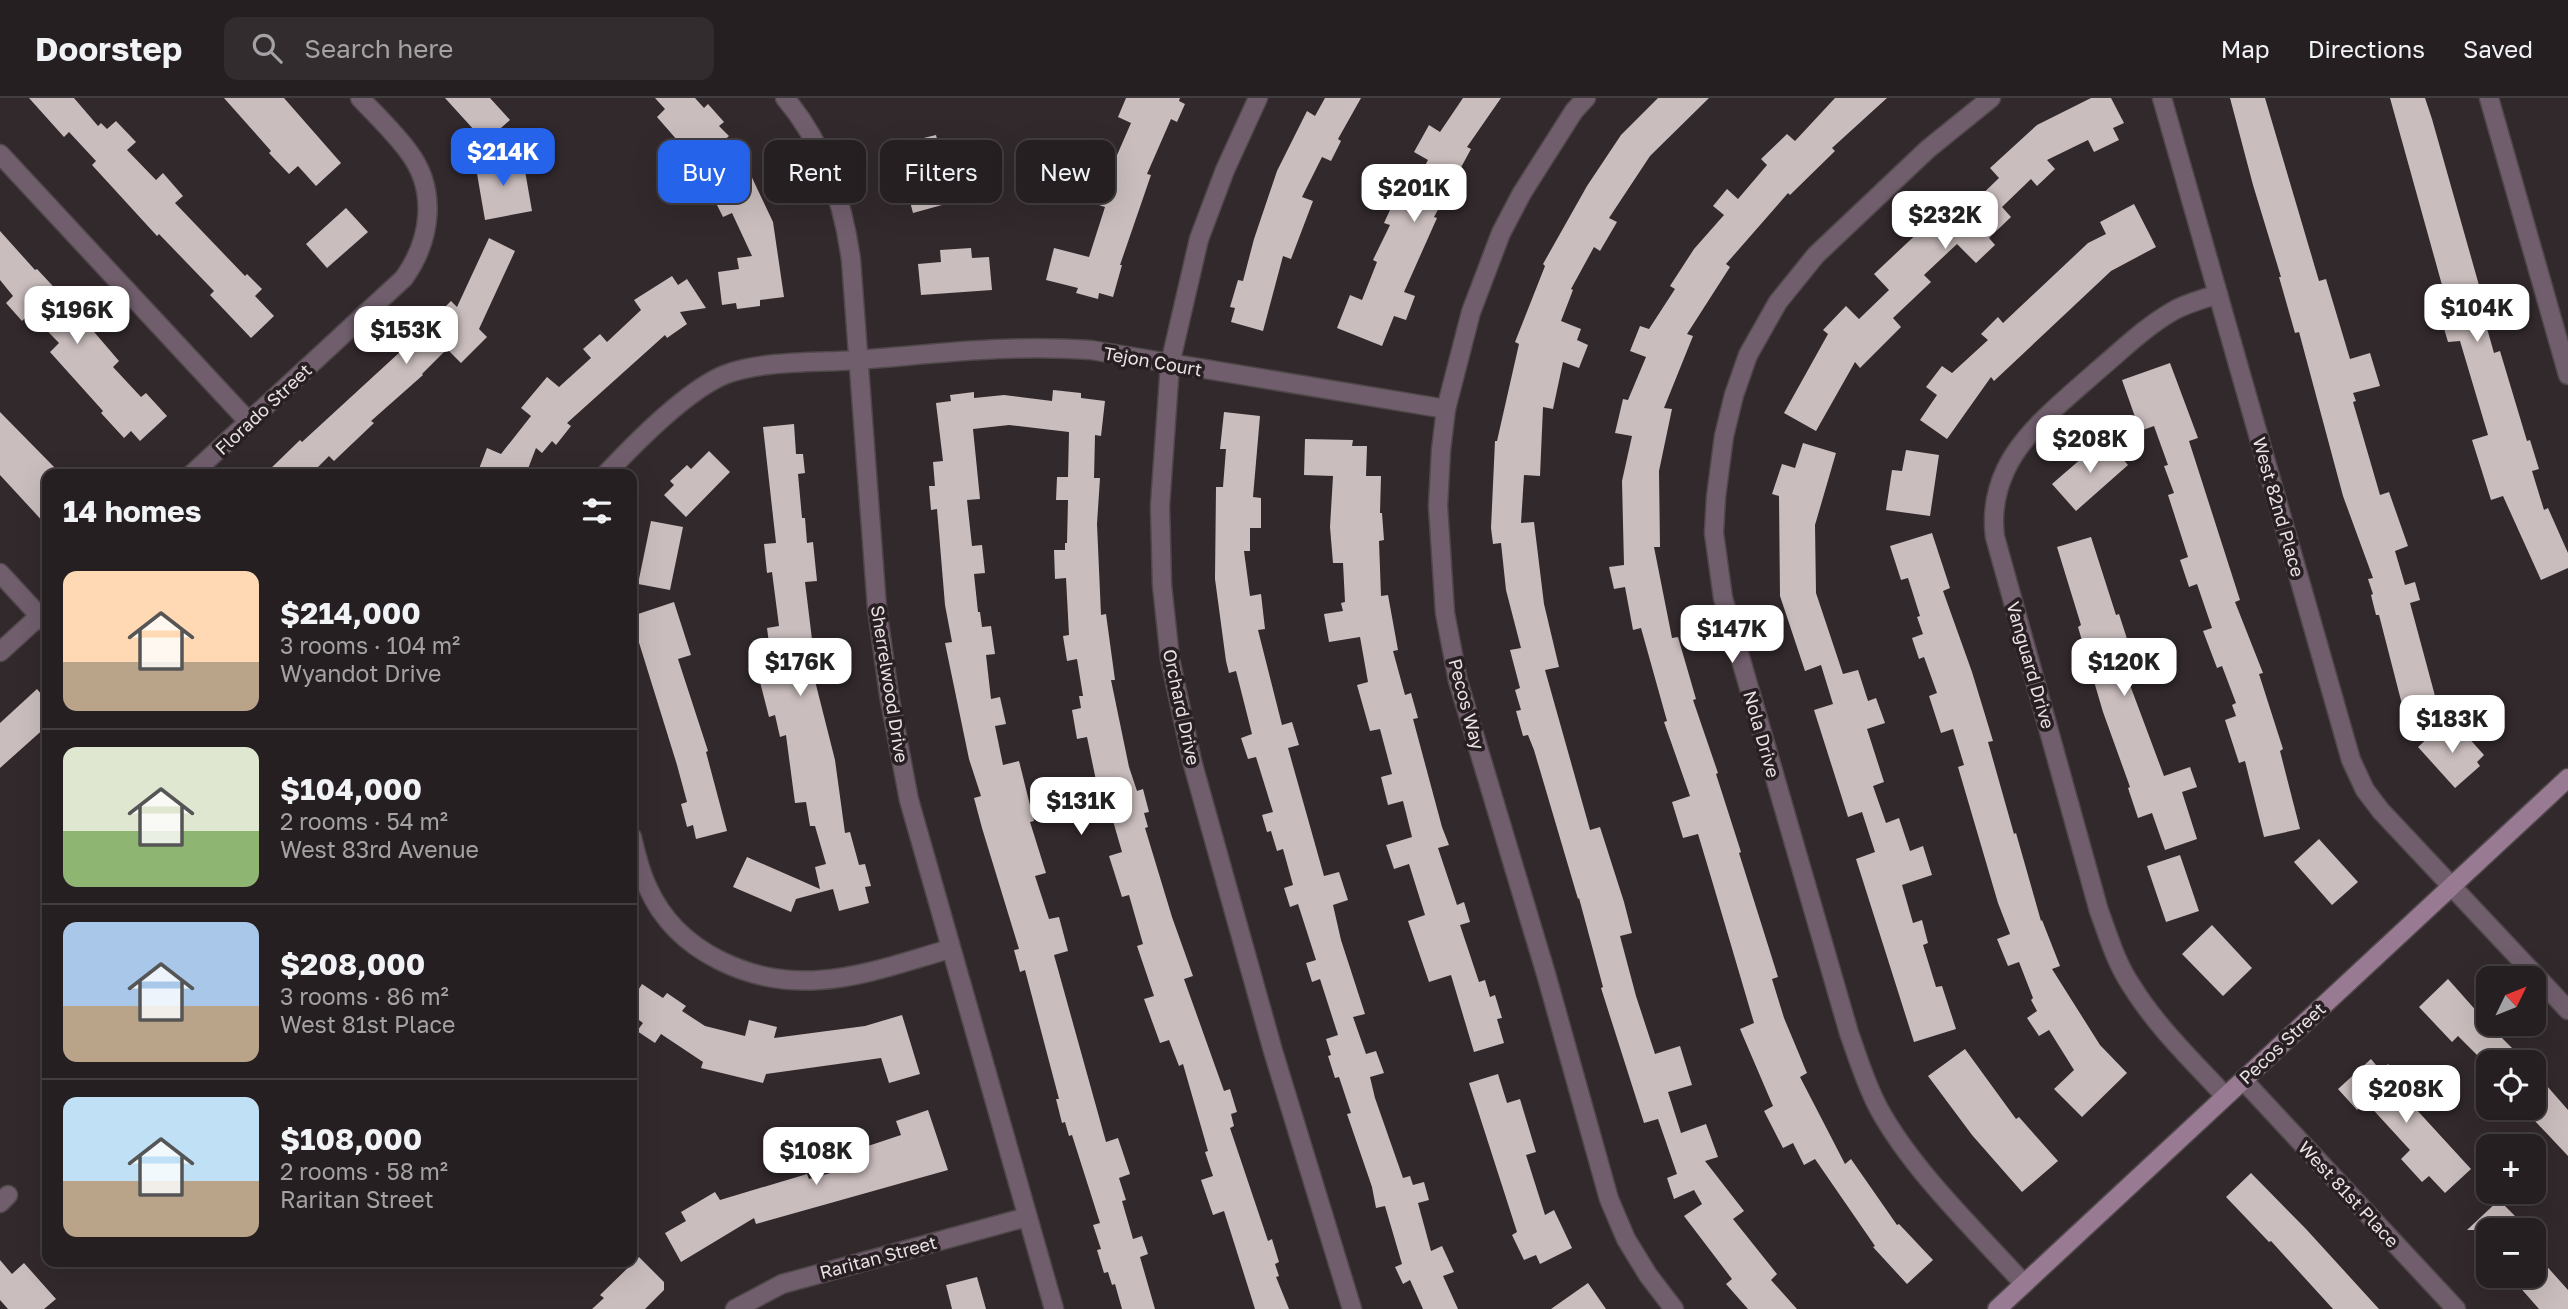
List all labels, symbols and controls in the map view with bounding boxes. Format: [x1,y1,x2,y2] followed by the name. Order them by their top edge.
[224,17,714,80] search box
[35,29,182,68] text: Doorstep
[248,29,286,67] icon: search
[304,33,453,64] text: Search here
[2221,34,2270,63] text: Map
[2308,34,2425,63] text: Directions
[2463,34,2533,63] text: Saved
[454,129,552,188] pin: $214K
[467,137,539,165] text: $214K
[658,140,750,203] chip: Buy
[764,140,866,203] chip: Rent
[880,140,1002,203] chip: Filters
[1016,140,1115,203] chip: New
[1365,164,1463,224] pin: $201K
[1378,173,1450,201] text: $201K
[1896,192,1994,251] pin: $232K
[1908,200,1982,228] text: $232K
[2428,285,2526,344] pin: $104K
[28,286,126,346] pin: $196K
[2440,293,2514,321] text: $104K
[40,295,114,323] text: $196K
[357,306,455,366] pin: $153K
[370,315,442,343] text: $153K
[1102,342,1204,380] street label: Tejon Court
[210,359,316,459] street label: Florado Street
[2041,416,2139,475] pin: $208K
[2052,424,2128,452] text: $208K
[2249,435,2309,579] street label: West 82nd Place
[578,492,616,530] icon: filters
[63,493,202,529] text: 14 homes
[280,595,421,631] text: $214,000
[119,599,203,683] icon: home
[2002,599,2060,731] street label: Vanguard Drive
[867,604,913,764] street label: Sherrelwood Drive
[1683,606,1781,665] pin: $147K
[1697,614,1767,642] text: $147K
[280,631,460,659] text: 3 rooms · 104 m²
[751,638,849,698] pin: $176K
[2075,638,2173,698] pin: $120K
[764,647,836,675] text: $176K
[1159,647,1205,767] street label: Orchard Drive
[2088,647,2160,675] text: $120K
[1444,656,1490,752] street label: Pecos Way
[280,659,441,687] text: Wyandot Drive
[1739,688,1785,780] street label: Nola Drive
[2403,696,2501,755] pin: $183K
[2416,704,2488,732] text: $183K
[280,771,422,807] text: $104,000
[119,775,203,859] icon: home
[1032,778,1130,837] pin: $131K
[1046,786,1116,814] text: $131K
[280,807,448,835] text: 2 rooms · 54 m²
[280,835,479,863] text: West 83rd Avenue
[280,946,425,982] text: $208,000
[119,950,203,1034] icon: home
[2476,966,2546,1036] north arrow
[2476,966,2546,1288] map controls
[280,982,449,1010] text: 3 rooms · 86 m²
[2234,997,2330,1089] street label: Pecos Street
[280,1010,455,1038] text: West 81st Place
[2476,1050,2546,1120] button: locate
[2357,1066,2455,1125] pin: $208K
[2368,1074,2444,1102] text: $208K
[280,1121,422,1157] text: $108,000
[119,1125,203,1209] icon: home
[767,1128,865,1187] pin: $108K
[2476,1134,2546,1204] button: +
[779,1136,853,1164] text: $108K
[2294,1136,2404,1252] street label: West 81st Place
[280,1157,448,1185] text: 2 rooms · 58 m²
[280,1185,434,1213] text: Raritan Street
[2476,1218,2546,1288] button: −
[817,1231,939,1283] street label: Raritan Street

